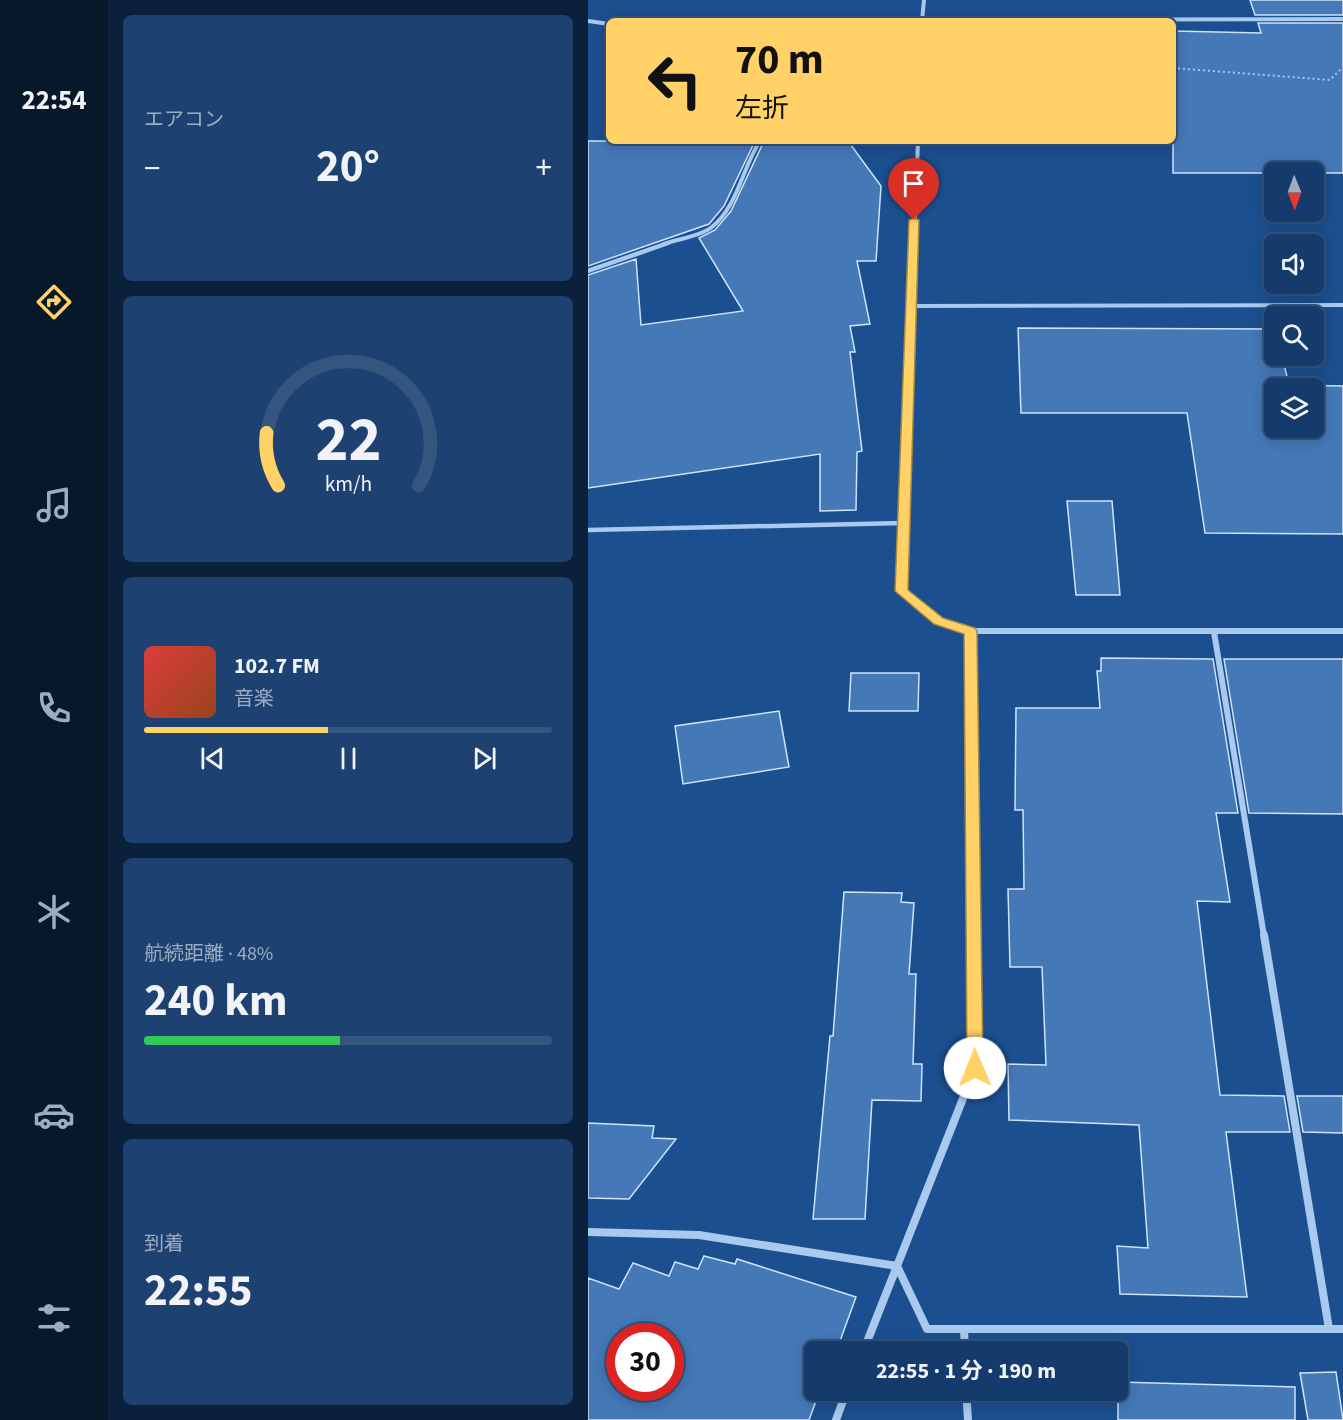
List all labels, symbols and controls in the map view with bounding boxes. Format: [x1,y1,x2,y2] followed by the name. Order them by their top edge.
[735,30,824,90] text: 70 m
[636,42,714,120] icon: left
[21,81,87,120] text: 22:54
[735,89,789,128] text: 左折
[144,106,224,134] text: エアコン
[316,135,380,199] text: 20°
[144,145,160,192] text: −
[536,145,552,192] text: +
[888,158,939,220] pin
[1264,162,1324,222] north arrow
[1264,162,1324,438] map controls
[897,167,930,200] icon: arrive
[1264,234,1324,294] button: sound
[33,281,75,323] icon: directions
[1264,306,1324,366] button: search
[1264,378,1324,438] button: layers
[315,396,381,485] text: 22
[324,469,372,500] text: km/h
[33,484,75,526] icon: music
[234,650,320,682] text: 102.7 FM
[234,685,274,713] text: 音楽
[33,687,75,729] icon: phone
[196,742,229,775] icon: previous
[332,742,365,775] icon: pause
[468,742,501,775] icon: next
[33,891,75,933] icon: climate
[144,940,273,968] text: 航続距離 · 48%
[144,969,288,1033] text: 240 km
[943,1036,1007,1100] position arrow
[33,1094,75,1136] icon: car
[144,1230,184,1258] text: 到着
[144,1259,253,1323] text: 22:55
[33,1297,75,1339] icon: filters
[606,1323,684,1401] speed limit sign: 30
[876,1355,1056,1387] text: 22:55 · 1 分 · 190 m

